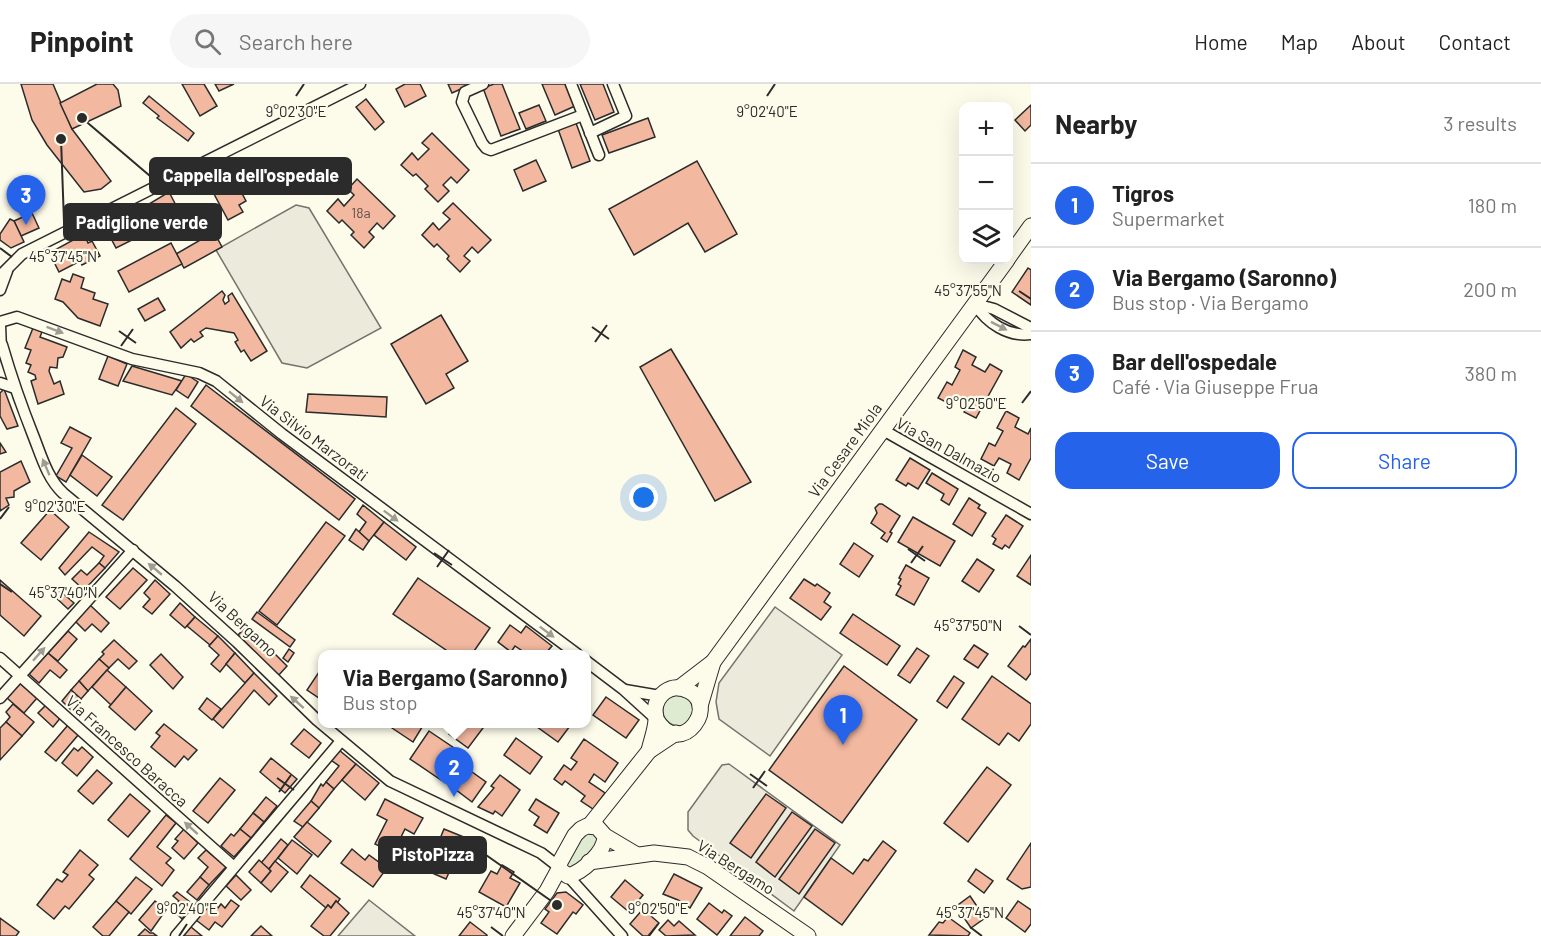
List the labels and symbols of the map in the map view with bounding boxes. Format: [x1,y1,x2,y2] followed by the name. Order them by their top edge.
[265,102,327,120] text: 9°02'30"E
[736,102,798,120] text: 9°02'40"E
[150,158,351,194] callout: Cappella dell'ospedale
[163,164,339,186] text: Cappella dell'ospedale
[6,176,46,225] pin: 3
[64,204,221,240] callout: Padiglione verde
[351,204,371,221] house number: 18a
[76,211,208,233] text: Padiglione verde
[29,247,97,265] text: 45°37'45"N
[934,281,1002,299] text: 45°37'55"N
[990,321,1008,331] one-way arrow
[46,326,64,335] one-way arrow
[228,391,244,404] one-way arrow
[256,391,372,485] street label: Via Silvio Marzorati
[945,394,1007,412] text: 9°02'50"E
[804,399,885,501] street label: Via Cesare Miola
[893,413,1005,486] street label: Via San Dalmazio
[41,458,50,476] one-way arrow
[629,483,658,512] your location
[24,497,86,515] text: 9°02'30"E
[383,509,398,521] one-way arrow
[148,563,163,576] one-way arrow
[28,583,98,601] text: 45°37'40"N
[205,587,282,660] street label: Via Bergamo
[934,616,1002,634] text: 45°37'50"N
[539,626,554,638] one-way arrow
[32,647,45,662] one-way arrow
[62,691,192,810] street label: Via Francesco Baracca
[290,695,305,709] one-way arrow
[824,696,862,745] pin: 1
[434,748,474,797] pin: 2
[183,821,198,835] one-way arrow
[694,835,778,898] street label: Via Bergamo
[379,837,486,873] callout: PistoPizza
[392,843,474,865] text: PistoPizza
[156,899,218,917] text: 9°02'40"E
[627,899,689,917] text: 9°02'50"E
[456,903,526,921] text: 45°37'40"N
[936,903,1004,921] text: 45°37'45"N

